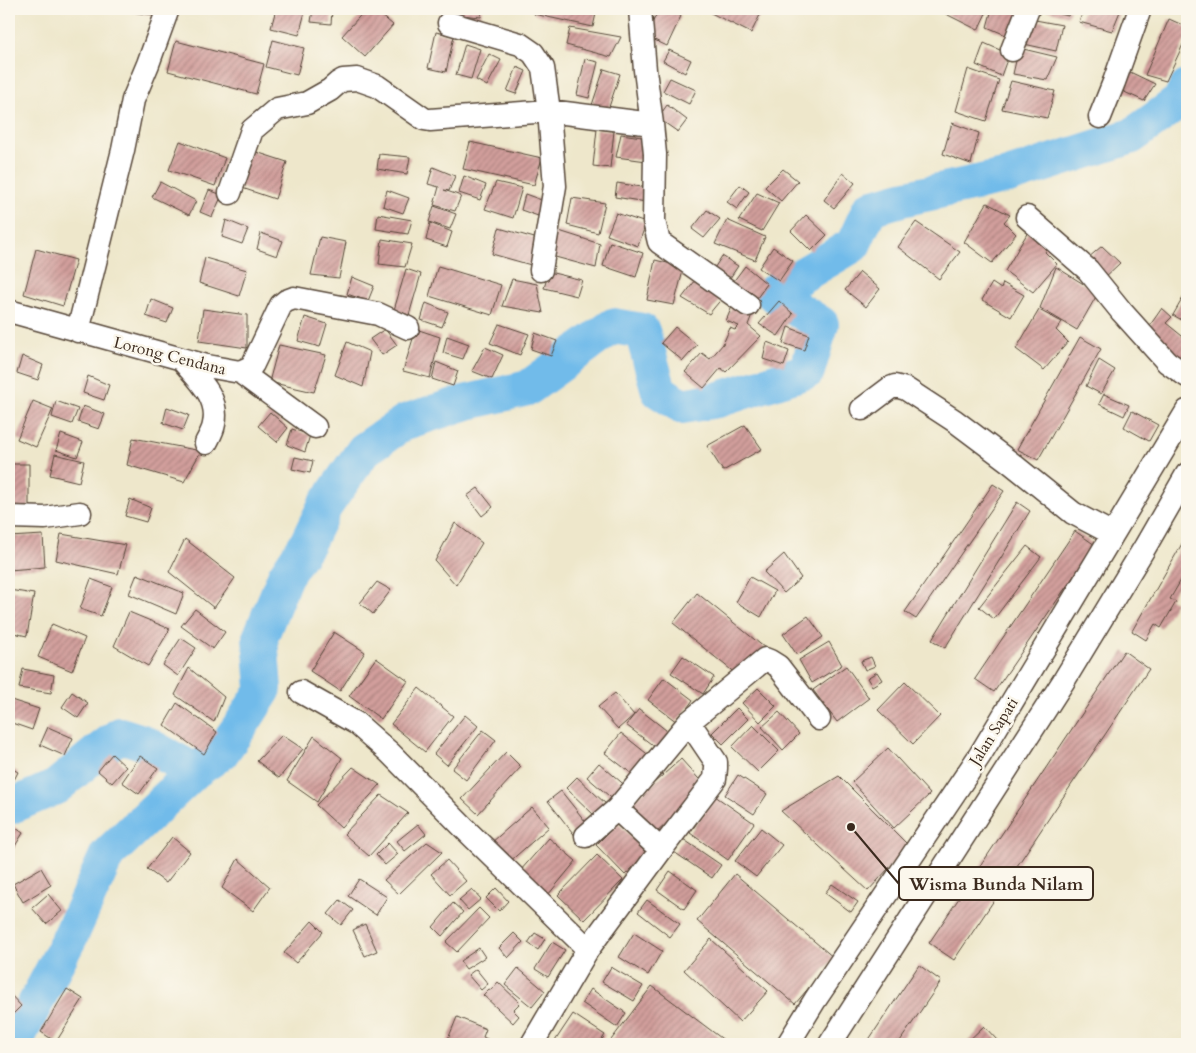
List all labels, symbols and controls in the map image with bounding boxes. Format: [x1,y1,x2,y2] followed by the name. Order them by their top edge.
[111,331,228,381] street label: Lorong Cendana
[963,693,1024,772] street label: Jalan Sapati
[899,867,1093,900] callout: Wisma Bunda Nilam
[908,872,1084,897] text: Wisma Bunda Nilam

